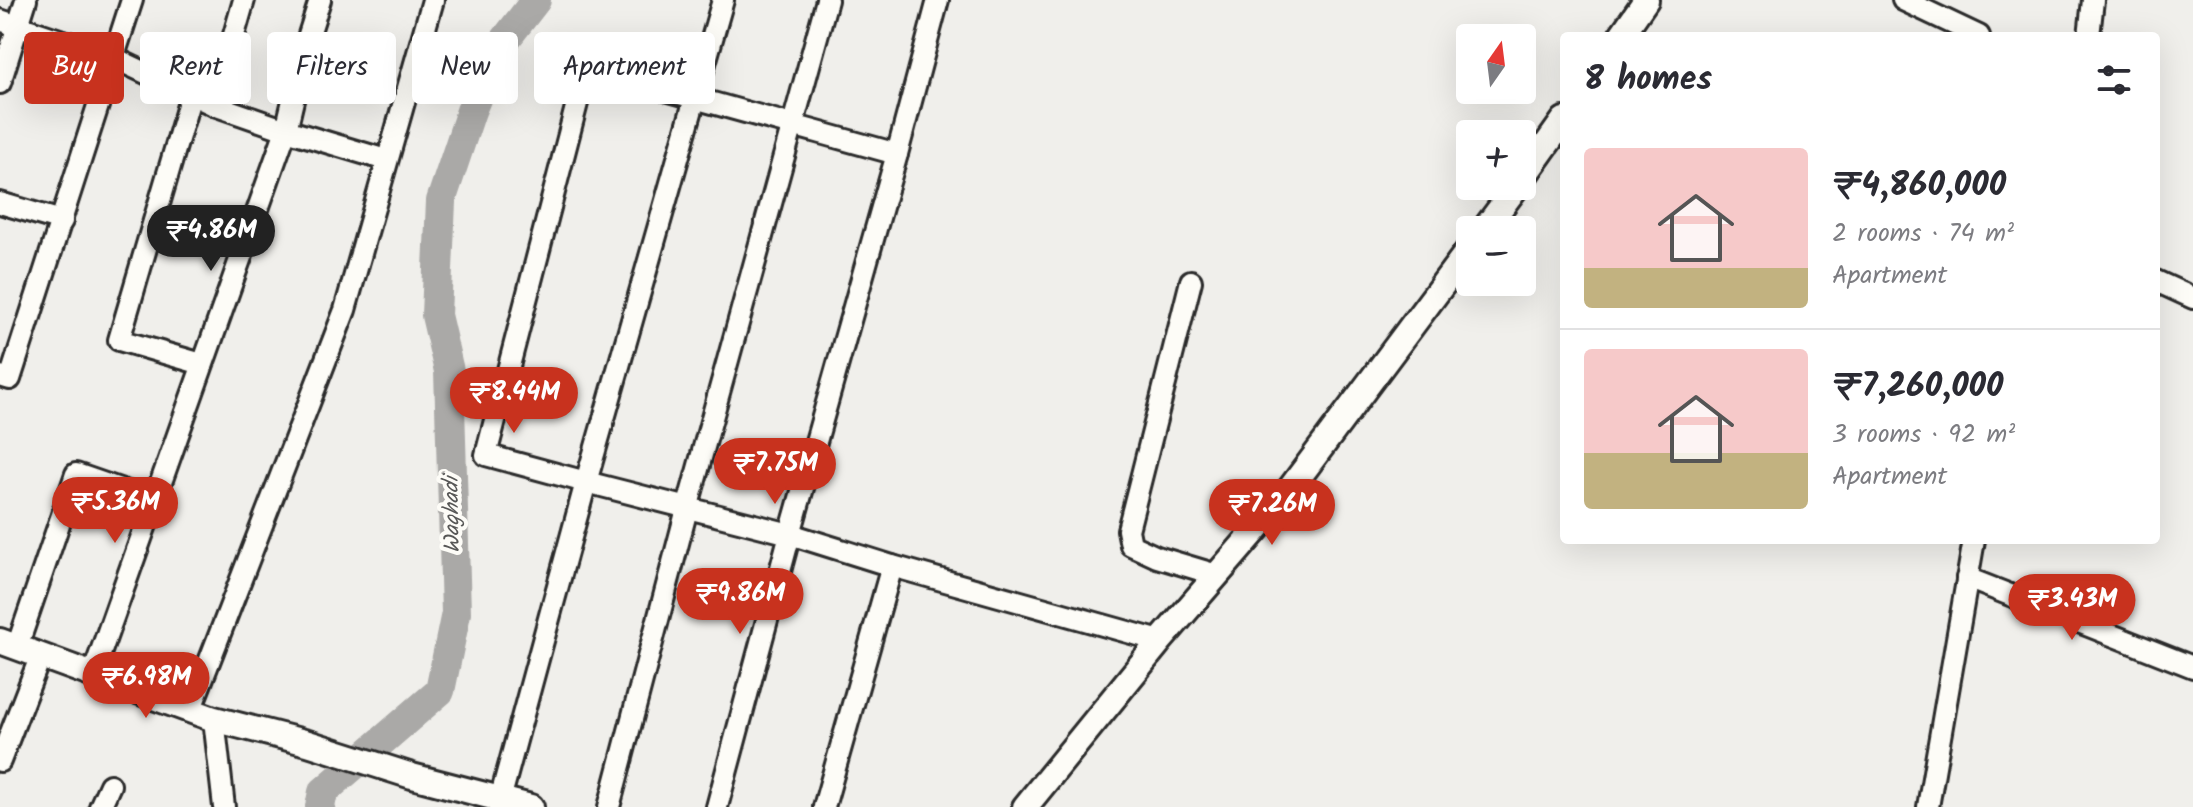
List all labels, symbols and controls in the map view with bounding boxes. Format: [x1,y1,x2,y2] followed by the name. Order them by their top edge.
[1456,24,1536,104] north arrow
[1456,24,1536,296] map controls
[24,32,124,104] chip: Buy
[140,32,251,104] chip: Rent
[267,32,396,104] chip: Filters
[412,32,518,104] chip: New
[534,32,715,104] chip: Apartment
[1584,53,1712,107] text: 8 homes
[2092,58,2136,102] icon: filters
[1456,120,1536,200] button: +
[1832,159,2006,213] text: ₹4,860,000
[1648,180,1744,276] icon: home
[146,205,276,273] pin: ₹4.86M
[165,210,257,252] text: ₹4.86M
[1832,213,2014,255] text: 2 rooms · 74 m²
[1456,216,1536,296] button: −
[1832,255,1947,297] text: Apartment
[1832,360,2003,414] text: ₹7,260,000
[449,367,579,435] pin: ₹8.44M
[468,372,560,414] text: ₹8.44M
[1648,381,1744,477] icon: home
[1832,414,2015,456] text: 3 rooms · 92 m²
[710,438,840,506] pin: ₹7.75M
[732,443,818,485] text: ₹7.75M
[1832,456,1947,498] text: Apartment
[435,472,471,553] water label: Waghadi
[50,477,180,545] pin: ₹5.36M
[1207,479,1337,547] pin: ₹7.26M
[70,482,160,524] text: ₹5.36M
[1227,484,1317,526] text: ₹7.26M
[675,568,805,636] pin: ₹9.86M
[694,573,786,615] text: ₹9.86M
[2007,574,2137,642] pin: ₹3.43M
[2026,579,2118,621] text: ₹3.43M
[81,652,211,720] pin: ₹6.98M
[100,657,192,699] text: ₹6.98M

